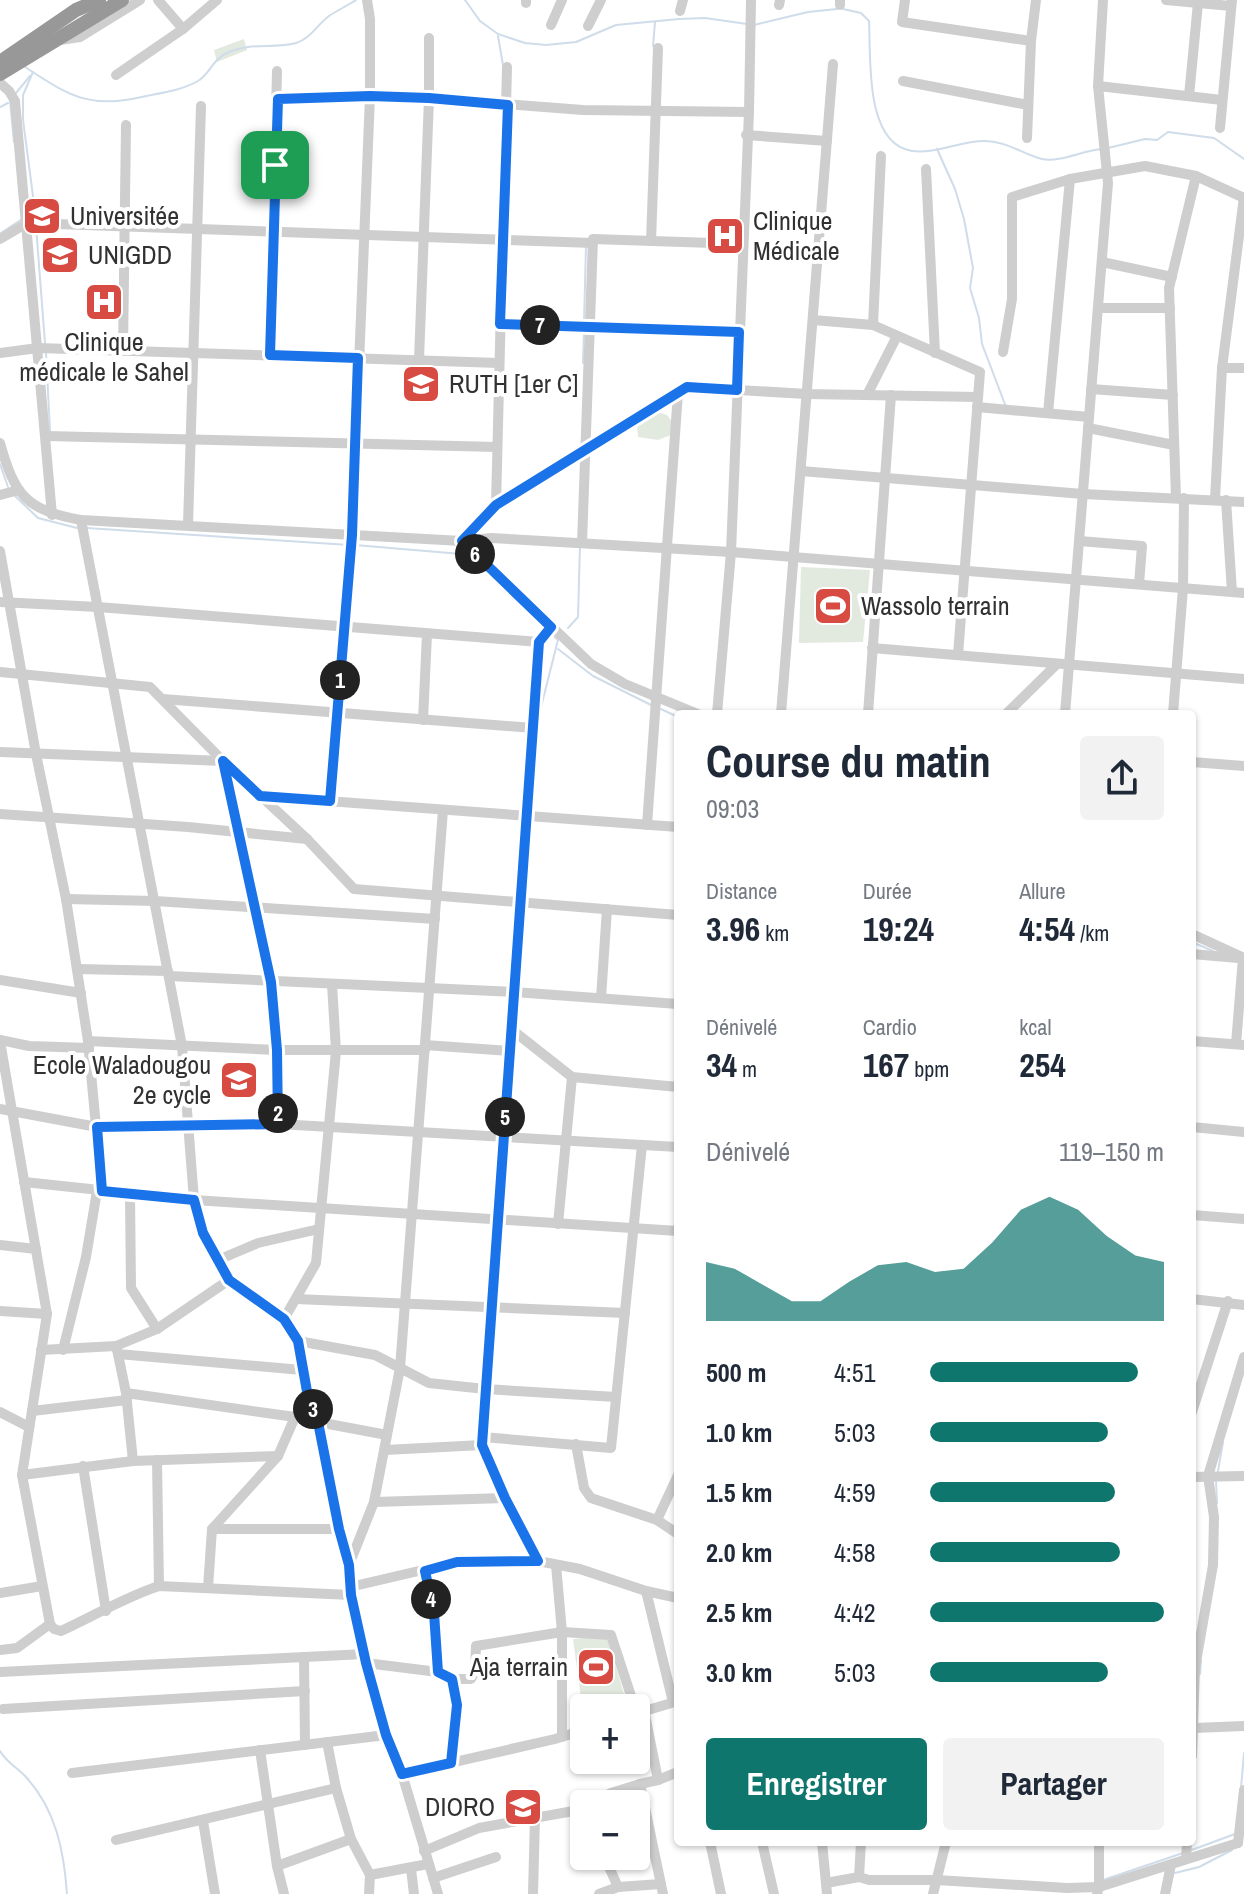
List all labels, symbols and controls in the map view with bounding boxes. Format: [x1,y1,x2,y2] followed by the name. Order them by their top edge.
[241,131,309,199] pin
[253,143,297,187] icon: arrive
[21,195,63,237] school or university icon: Universitée
[70,198,179,233] place label: Universitée
[753,203,840,268] place label: Clinique Médicale
[704,215,746,257] hospital icon: Clinique Médicale
[39,234,81,276] school or university icon: UNIGDD
[88,237,172,272] place label: UNIGDD
[83,281,125,323] hospital icon: Clinique médicale le Sahel
[520,305,560,345] pin: 7
[535,310,545,340] text: 7
[19,324,189,389] place label: Clinique médicale le Sahel
[400,363,442,405] school or university icon: RUTH [1er C]
[449,366,578,401] place label: RUTH [1er C]
[455,534,495,574] pin: 6
[470,539,480,569] text: 6
[812,585,854,627] sports icon: Wassolo terrain
[861,588,1010,623] place label: Wassolo terrain
[320,660,360,700] pin: 1
[335,665,345,695] text: 1
[706,731,991,791] text: Course du matin
[1080,736,1164,820] button: share
[706,791,759,826] text: 09:03
[706,876,777,906] text: Distance
[863,876,912,906] text: Durée
[1019,876,1065,906] text: Allure
[706,906,760,952] text: 3.96
[863,906,934,952] text: 19:24
[1019,906,1075,952] text: 4:54
[760,918,789,948] text: km
[1075,918,1109,948] text: /km
[706,1012,777,1042] text: Dénivelé
[863,1012,917,1042] text: Cardio
[1019,1012,1051,1042] text: kcal
[706,1042,737,1088] text: 34
[863,1042,909,1088] text: 167
[1019,1042,1066,1088] text: 254
[33,1047,211,1112] place label: Ecole Waladougou 2e cycle
[737,1054,757,1084] text: m
[909,1054,949,1084] text: bpm
[218,1059,260,1101] school or university icon: Ecole Waladougou 2e cycle
[258,1093,298,1133] pin: 2
[485,1097,525,1137] pin: 5
[273,1098,283,1128] text: 2
[500,1102,510,1132] text: 5
[706,1134,790,1169] text: Dénivelé
[1059,1134,1164,1169] text: 119–150 m
[706,1355,766,1390] text: 500 m
[834,1355,876,1390] text: 4:51
[293,1389,333,1429] pin: 3
[308,1394,318,1424] text: 3
[706,1415,772,1450] text: 1.0 km
[834,1415,876,1450] text: 5:03
[706,1475,772,1510] text: 1.5 km
[834,1475,876,1510] text: 4:59
[706,1535,772,1570] text: 2.0 km
[834,1535,876,1570] text: 4:58
[411,1579,451,1619] pin: 4
[426,1584,436,1614] text: 4
[706,1595,772,1630] text: 2.5 km
[834,1595,876,1630] text: 4:42
[575,1646,617,1688] sports icon: Aja terrain
[469,1649,568,1684] place label: Aja terrain
[706,1655,772,1690] text: 3.0 km
[834,1655,876,1690] text: 5:03
[570,1694,650,1870] map controls
[570,1694,650,1774] button: +
[706,1738,927,1830] button: Enregistrer
[943,1738,1164,1830] button: Partager
[502,1786,544,1828] school or university icon: DIORO
[425,1789,495,1824] place label: DIORO
[570,1790,650,1870] button: −

